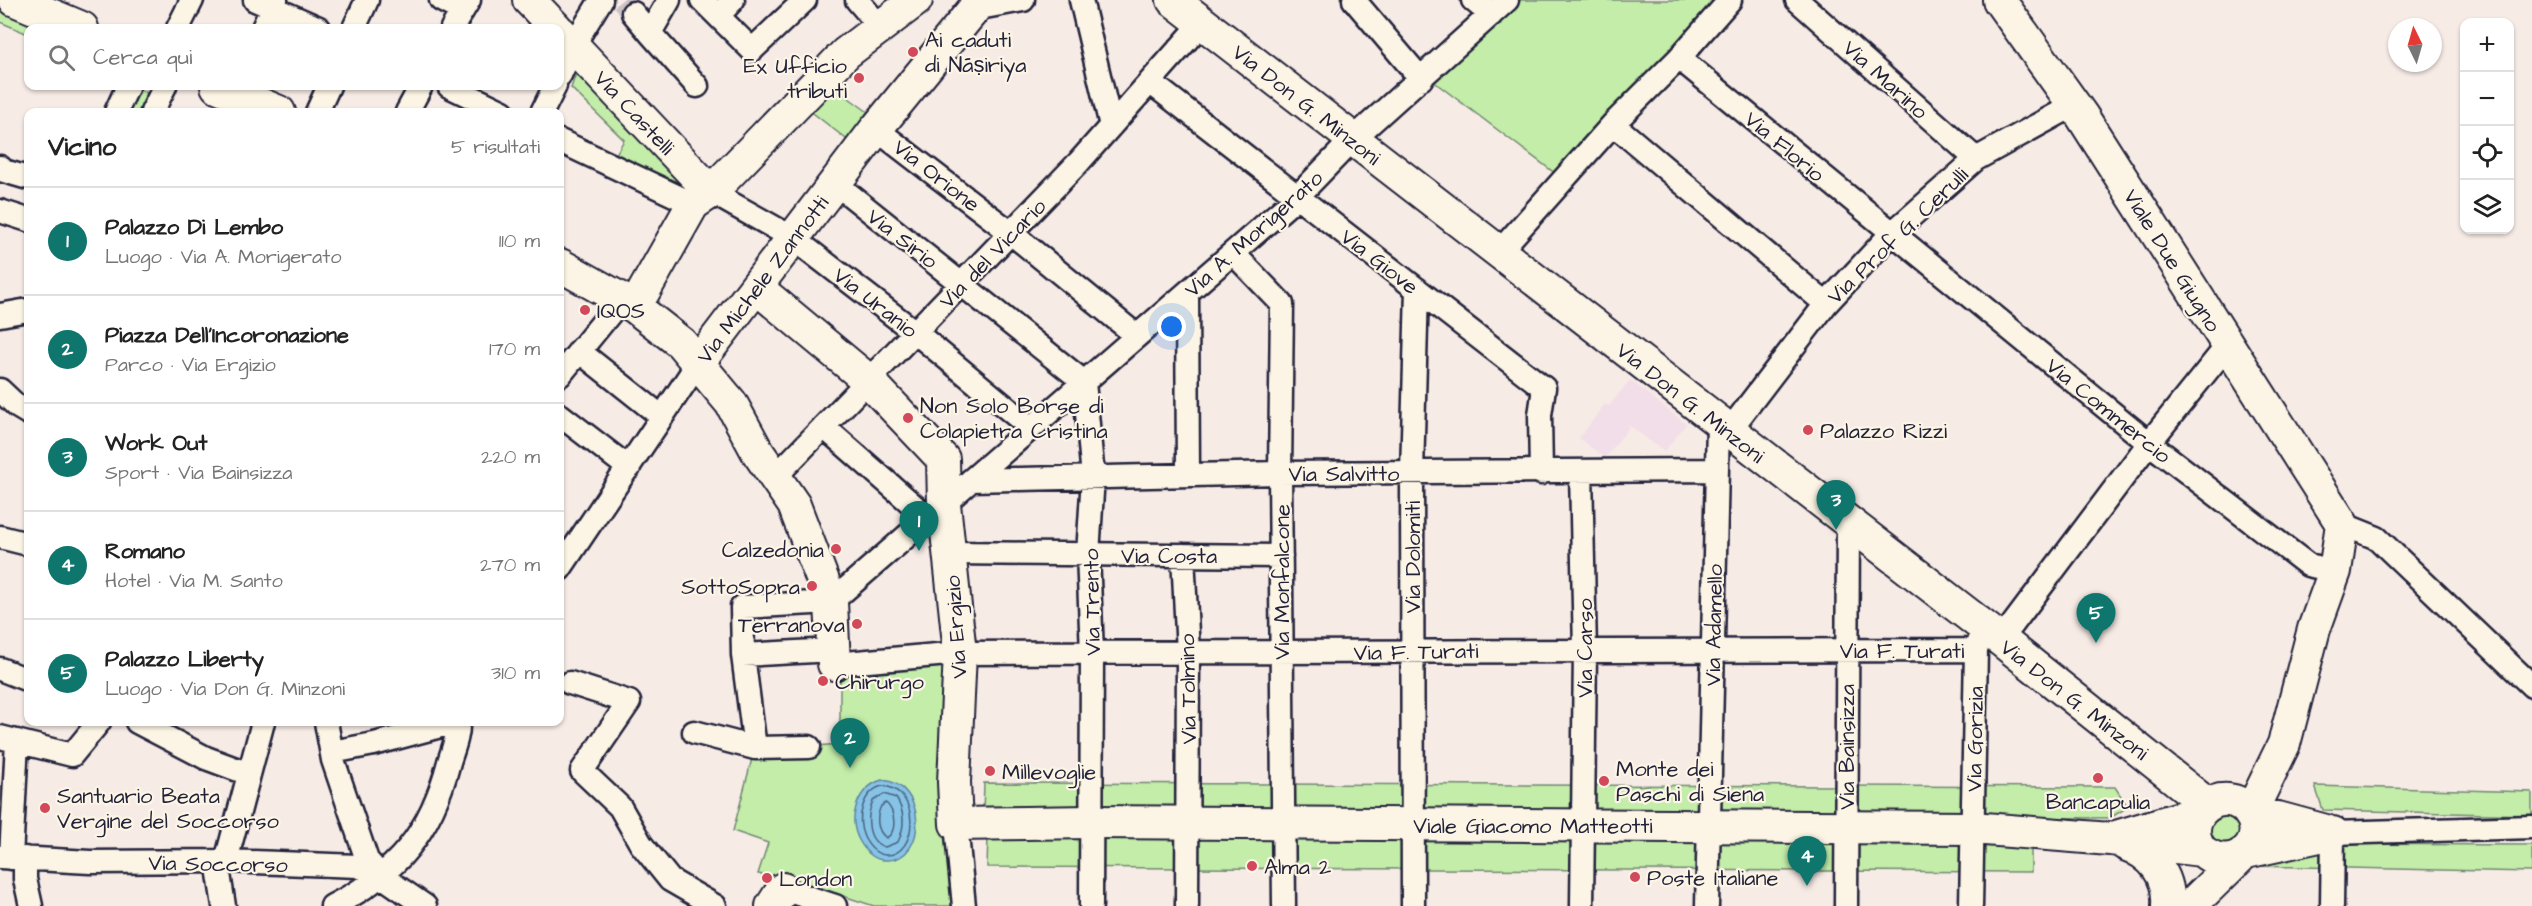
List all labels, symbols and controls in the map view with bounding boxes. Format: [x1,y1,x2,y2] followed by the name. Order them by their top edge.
[2388,18,2442,72] north arrow
[2460,18,2514,234] map controls
[2460,18,2514,72] button: +
[24,24,564,90] search box
[925,25,1026,82] place label: Ai caduti di Nāṣiriya
[1835,33,1935,127] street label: Via Marino
[1225,37,1387,173] street label: Via Don G. Minzoni
[45,41,78,74] icon: search
[93,42,192,73] text: Cerca qui
[906,45,920,59] marker: Ai caduti di Nāṣiriya
[743,51,848,107] place label: Ex Ufficio tributi
[586,64,681,162] street label: Via Castelli
[852,71,866,85] marker: Ex Ufficio tributi
[2460,72,2514,126] button: −
[1737,104,1831,190] street label: Via Florio
[2460,126,2514,180] button: locate
[48,129,116,165] text: Vicino
[886,132,986,220] street label: Via Orione
[451,133,540,161] text: 5 risultati
[1820,160,1976,312] street label: Via Prof G. Cerulli
[1178,163,1331,306] street label: Via A. Morigerato
[2460,180,2514,234] button: layers
[2115,183,2228,339] street label: Viale Due Giugno
[690,189,837,370] street label: Via Michele Zannotti
[932,192,1054,316] street label: Via del Vicario
[860,202,945,277] street label: Via Sirio
[105,212,283,243] text: Palazzo Di Lembo
[1334,222,1425,303] street label: Via Giove
[66,227,69,255] text: 1
[499,227,540,255] text: 110 m
[105,243,342,271] text: Luogo · Via A. Morigerato
[826,260,924,346] street label: Via Uranio
[597,296,645,327] place label: IQOS
[578,303,592,317] marker: IQOS
[1157,312,1186,341] your location
[105,320,349,351] text: Piazza Dell'Incoronazione
[62,335,73,363] text: 2
[489,335,540,363] text: 170 m
[1609,335,1771,471] street label: Via Don G. Minzoni
[105,351,276,379] text: Parco · Via Ergizio
[2039,351,2178,472] street label: Via Commercio
[920,391,1108,447] place label: Non Solo Borse di Colapietra Cristina
[901,411,915,425] marker: Non Solo Borse di Colapietra Cristina
[1820,416,1947,447] place label: Palazzo Rizzi
[1801,423,1815,437] marker: Palazzo Rizzi
[105,428,207,459] text: Work Out
[62,443,73,471] text: 3
[481,443,540,471] text: 220 m
[105,459,292,487] text: Sport · Via Bainsizza
[1289,459,1400,490] street label: Via Salvitto
[1816,480,1856,530] pin: 3
[1398,501,1429,613] street label: Via Dolomiti
[900,502,938,551] pin: 1
[1267,504,1298,660] street label: Via Monfalcone
[722,535,824,566] place label: Calzedonia
[105,536,185,567] text: Romano
[1121,541,1217,572] street label: Via Costa
[829,542,843,556] marker: Calzedonia
[1076,548,1109,656] street label: Via Trento
[61,551,74,579] text: 4
[480,551,540,579] text: 270 m
[1698,563,1731,686] street label: Via Adamello
[105,567,283,595] text: Hotel · Via M. Santo
[681,572,800,603] place label: SottoSopra
[937,573,977,680] street label: Via Ergizio
[805,579,819,593] marker: SottoSopra
[2076,594,2116,643] pin: 5
[1570,598,1601,698] street label: Via Carso
[738,610,845,641] place label: Terranova
[850,617,864,631] marker: Terranova
[1993,632,2155,768] street label: Via Don G. Minzoni
[1172,633,1205,744] street label: Via Tolmino
[1353,636,1479,669] street label: Via F. Turati
[1840,636,1964,667] street label: Via F. Turati
[105,644,264,675] text: Palazzo Liberty
[60,659,75,687] text: 5
[491,659,540,687] text: 310 m
[835,667,925,699] place label: Chirurgo
[816,674,830,688] marker: Chirurgo
[105,675,345,703] text: Luogo · Via Don G. Minzoni
[1832,684,1863,810] street label: Via Bainsizza
[1959,686,1992,792] street label: Via Gorizia
[830,718,870,768] pin: 2
[1616,754,1764,810] place label: Monte dei Paschi di Siena
[1002,757,1096,789] place label: Millevoglie
[983,764,997,778] marker: Millevoglie
[2091,771,2105,785] marker: Bancapulia
[1597,774,1611,788] marker: Monte dei Paschi di Siena
[57,781,280,838] place label: Santuario Beata Vergine del Soccorso
[2046,787,2150,818] place label: Bancapulia
[38,801,52,815] marker: Santuario Beata Vergine del Soccorso
[1413,811,1653,842] street label: Viale Giacomo Matteotti
[1788,836,1826,886] pin: 4
[148,848,289,881] street label: Via Soccorso
[1264,852,1332,883] place label: Alma 2
[1245,859,1259,873] marker: Alma 2
[1647,863,1778,894] place label: Poste Italiane
[779,864,852,895] place label: London
[1628,870,1642,884] marker: Poste Italiane
[760,871,774,885] marker: London

